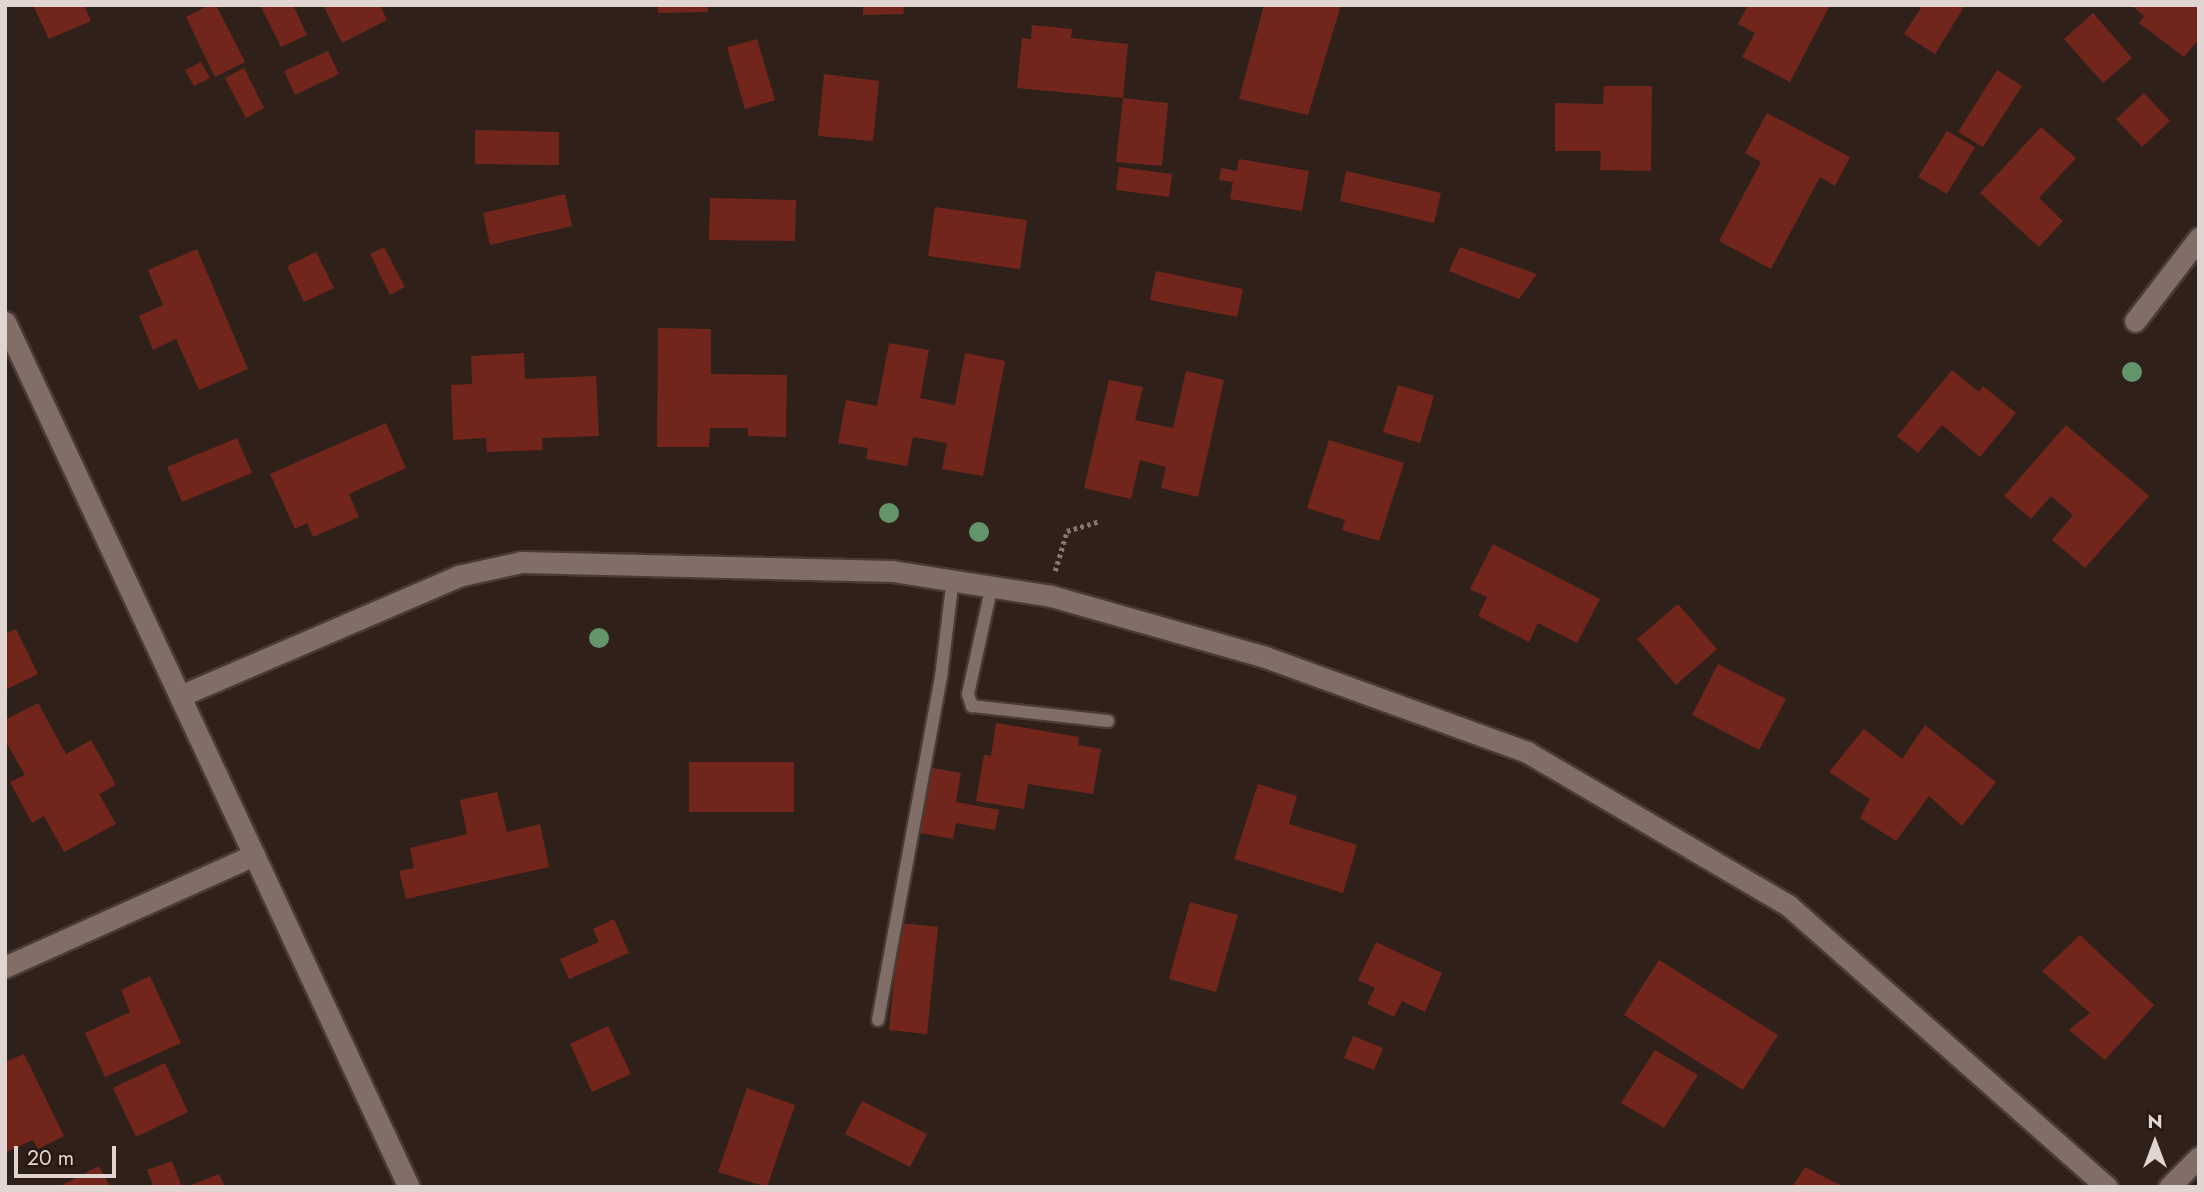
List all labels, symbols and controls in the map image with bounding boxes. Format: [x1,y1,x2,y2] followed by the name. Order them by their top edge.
[2120,1108,2190,1178] north arrow
[2147,1108,2163,1135] text: N
[18,1132,119,1176] scale bar
[27,1143,74,1173] text: 20 m

